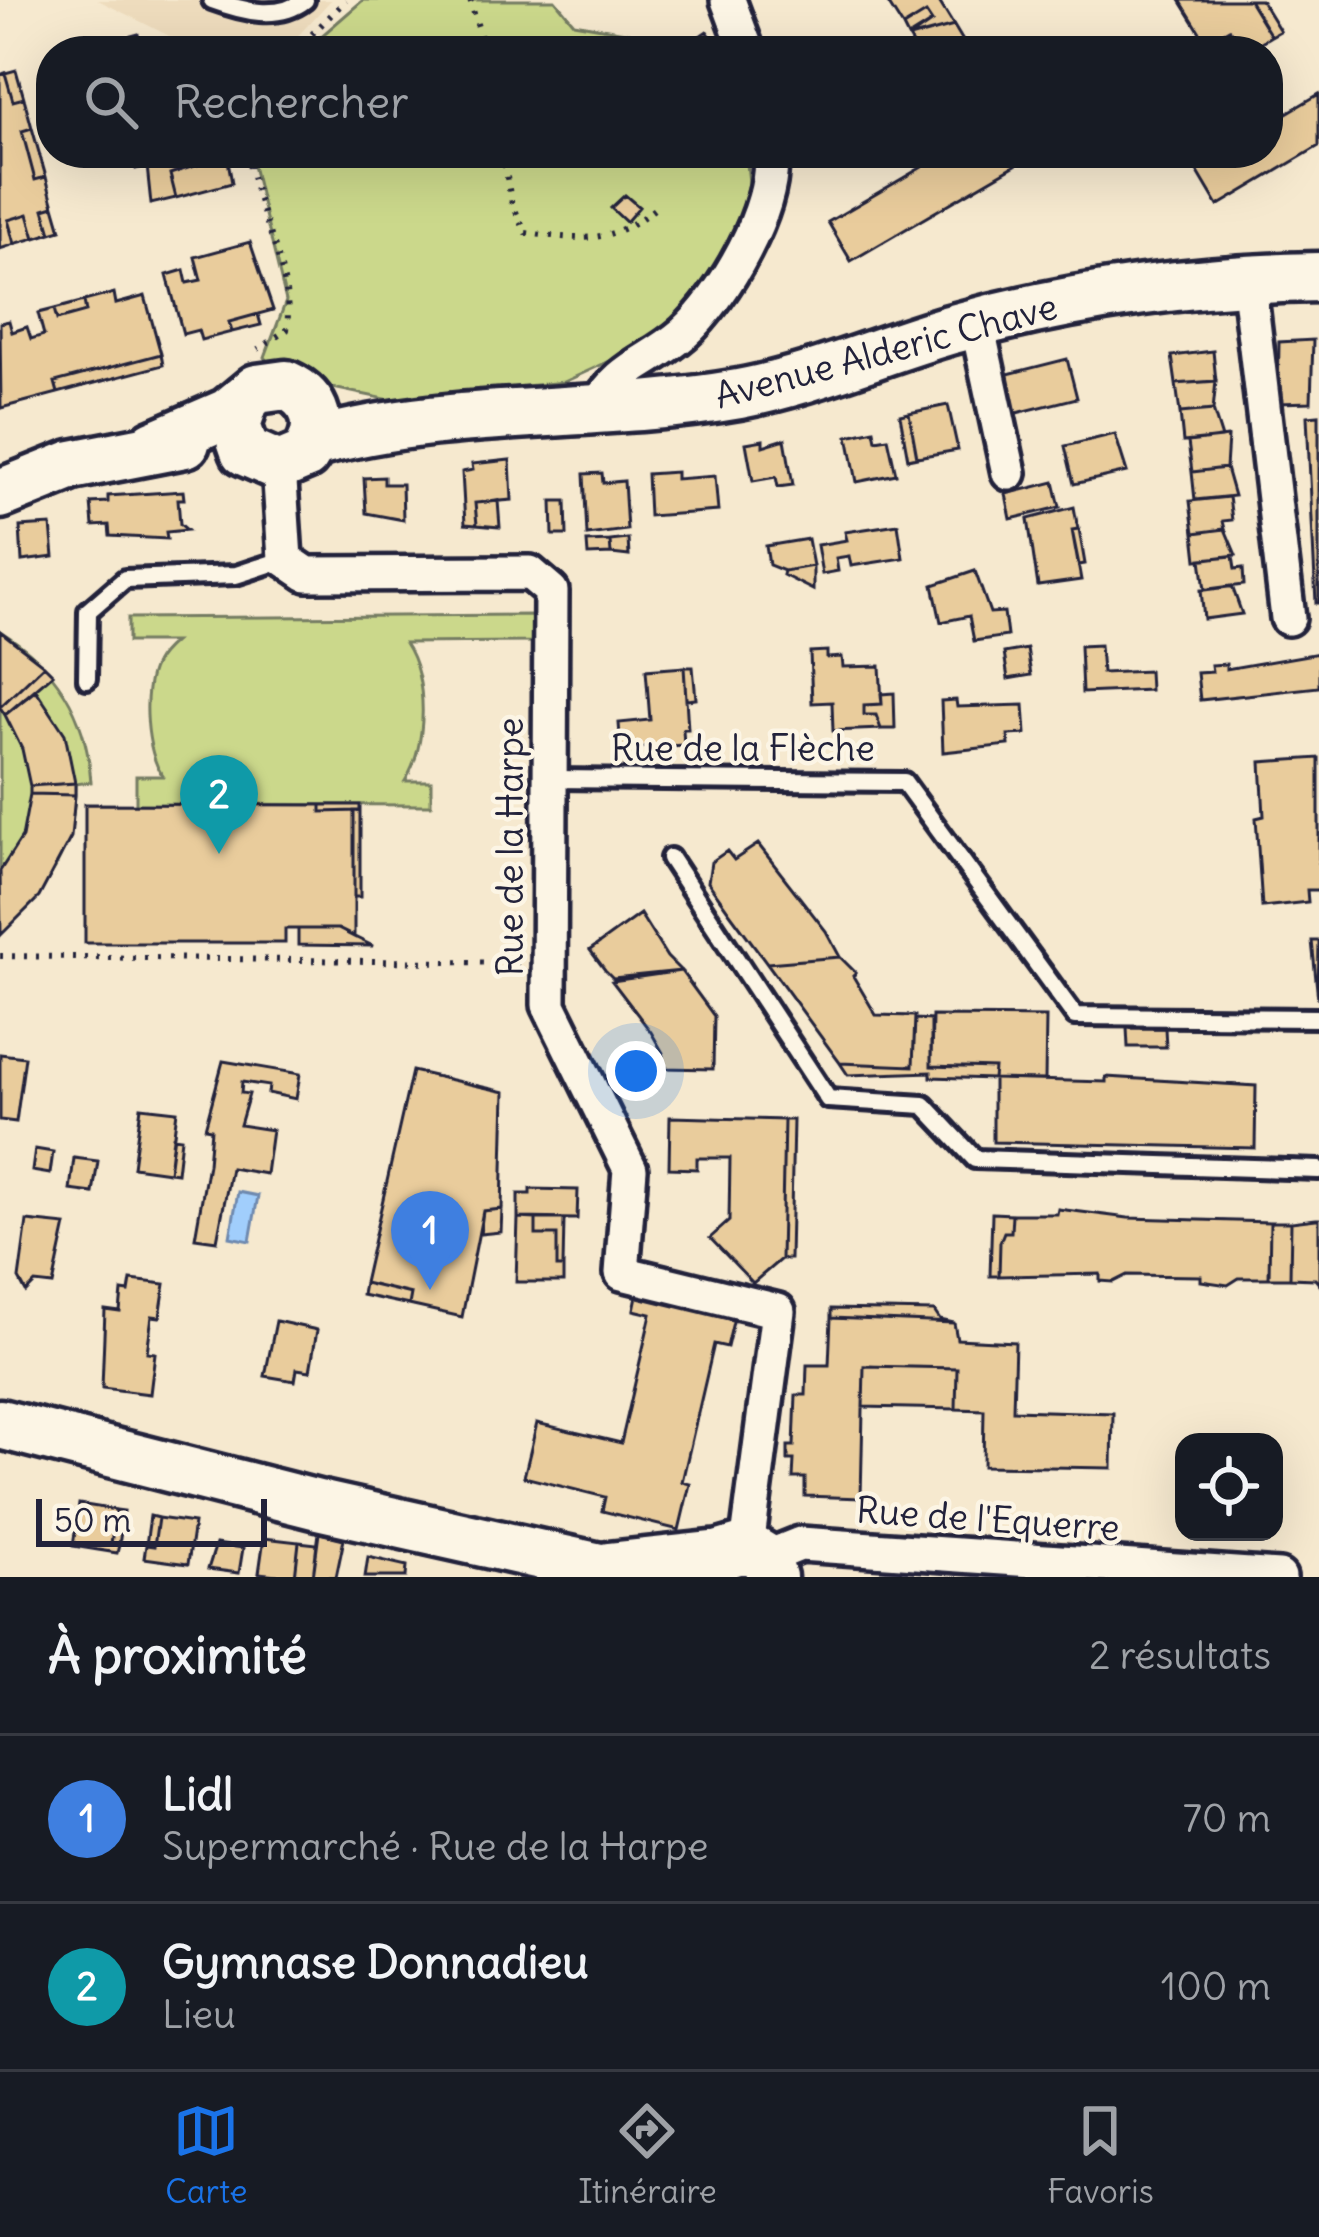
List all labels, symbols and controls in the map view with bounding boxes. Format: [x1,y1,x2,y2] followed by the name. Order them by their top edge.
[36,36,1283,168] search box
[78,69,144,135] icon: search
[174,74,409,130] text: Rechercher
[710,284,1062,418] street label: Avenue Alderic Chave
[488,718,533,976] street label: Rue de la Harpe
[611,726,875,771] street label: Rue de la Flèche
[180,755,258,854] pin: 2
[606,1041,666,1101] your location
[391,1191,469,1290] pin: 1
[1175,1433,1283,1541] map controls
[1175,1433,1283,1541] button: locate
[855,1487,1121,1551] street label: Rue de l'Equerre
[36,1493,267,1546] scale bar
[54,1499,131,1541] text: 50 m
[48,1623,307,1687] text: À proximité
[1089,1631,1271,1680] text: 2 résultats
[162,1766,233,1822] text: Lidl
[79,1794,95,1843] text: 1
[1183,1794,1271,1843] text: 70 m
[162,1822,708,1871] text: Supermarché · Rue de la Harpe
[162,1934,589,1990] text: Gymnase Donnadieu
[76,1962,98,2011] text: 2
[1161,1962,1271,2011] text: 100 m
[162,1990,236,2039] text: Lieu
[165,2098,248,2212] tab: Carte
[578,2098,717,2212] tab: Itinéraire
[1047,2098,1154,2212] tab: Favoris

